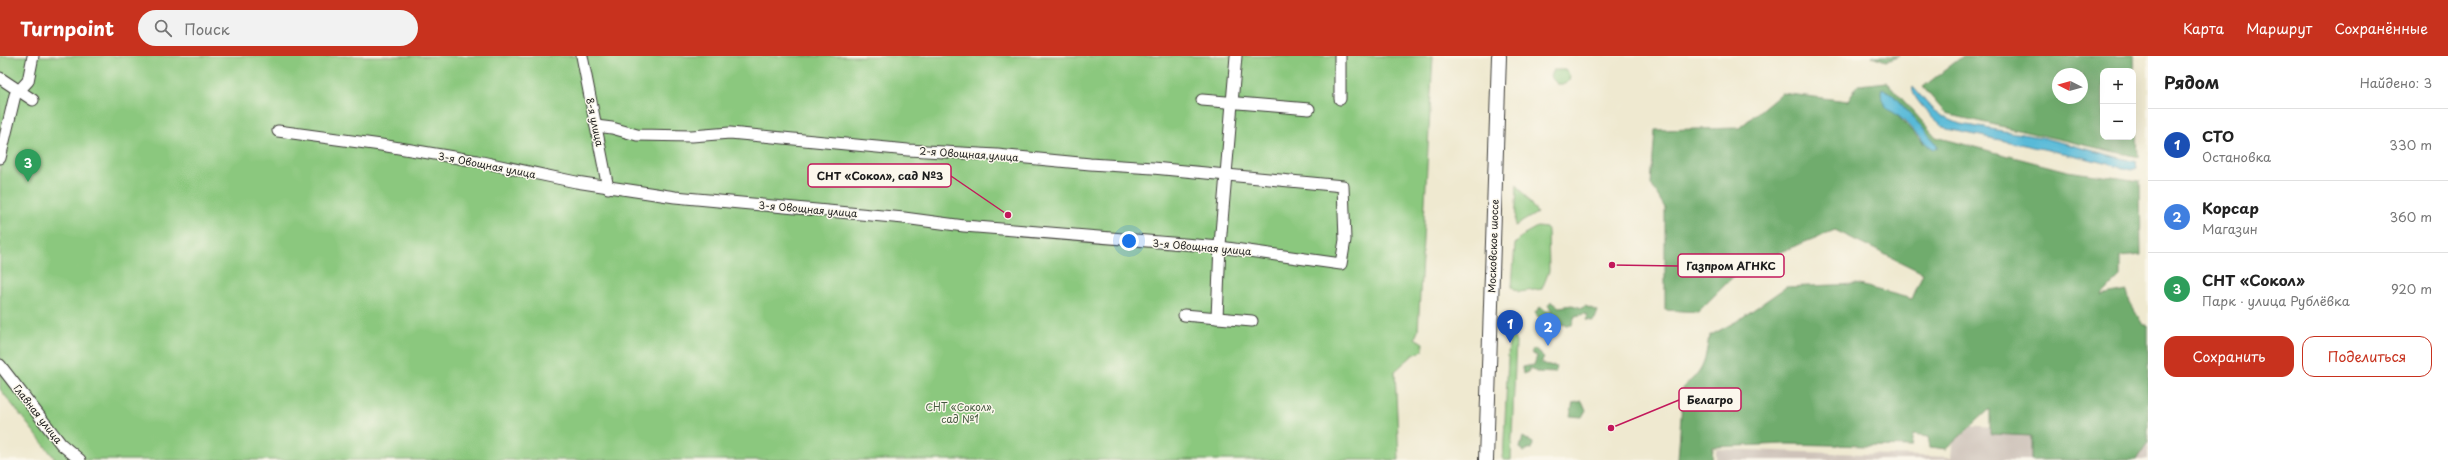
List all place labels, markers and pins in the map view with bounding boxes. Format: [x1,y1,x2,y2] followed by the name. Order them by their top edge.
[15,149,41,182] pin: 3
[808,164,951,187] callout: СНТ «Сокол», сад №3
[1678,254,1784,277] callout: Газпром АГНКС
[1497,310,1523,343] pin: 1
[1535,313,1561,346] pin: 2
[1679,388,1741,411] callout: Белагро

